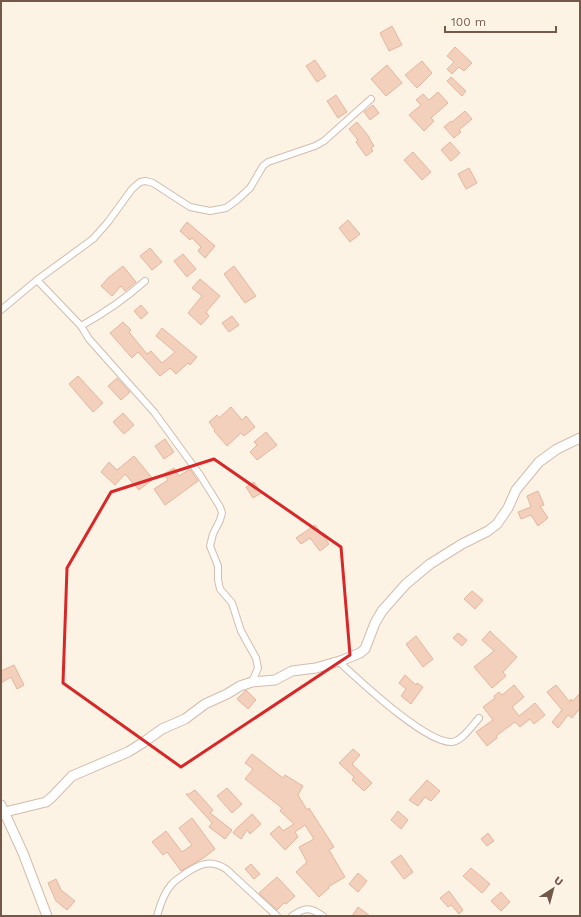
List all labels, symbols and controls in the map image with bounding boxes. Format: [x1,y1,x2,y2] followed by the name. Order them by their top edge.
[445,8,556,34] scale bar
[451,15,486,29] text: 100 m
[533,869,573,909] north arrow
[552,874,566,889] text: U

